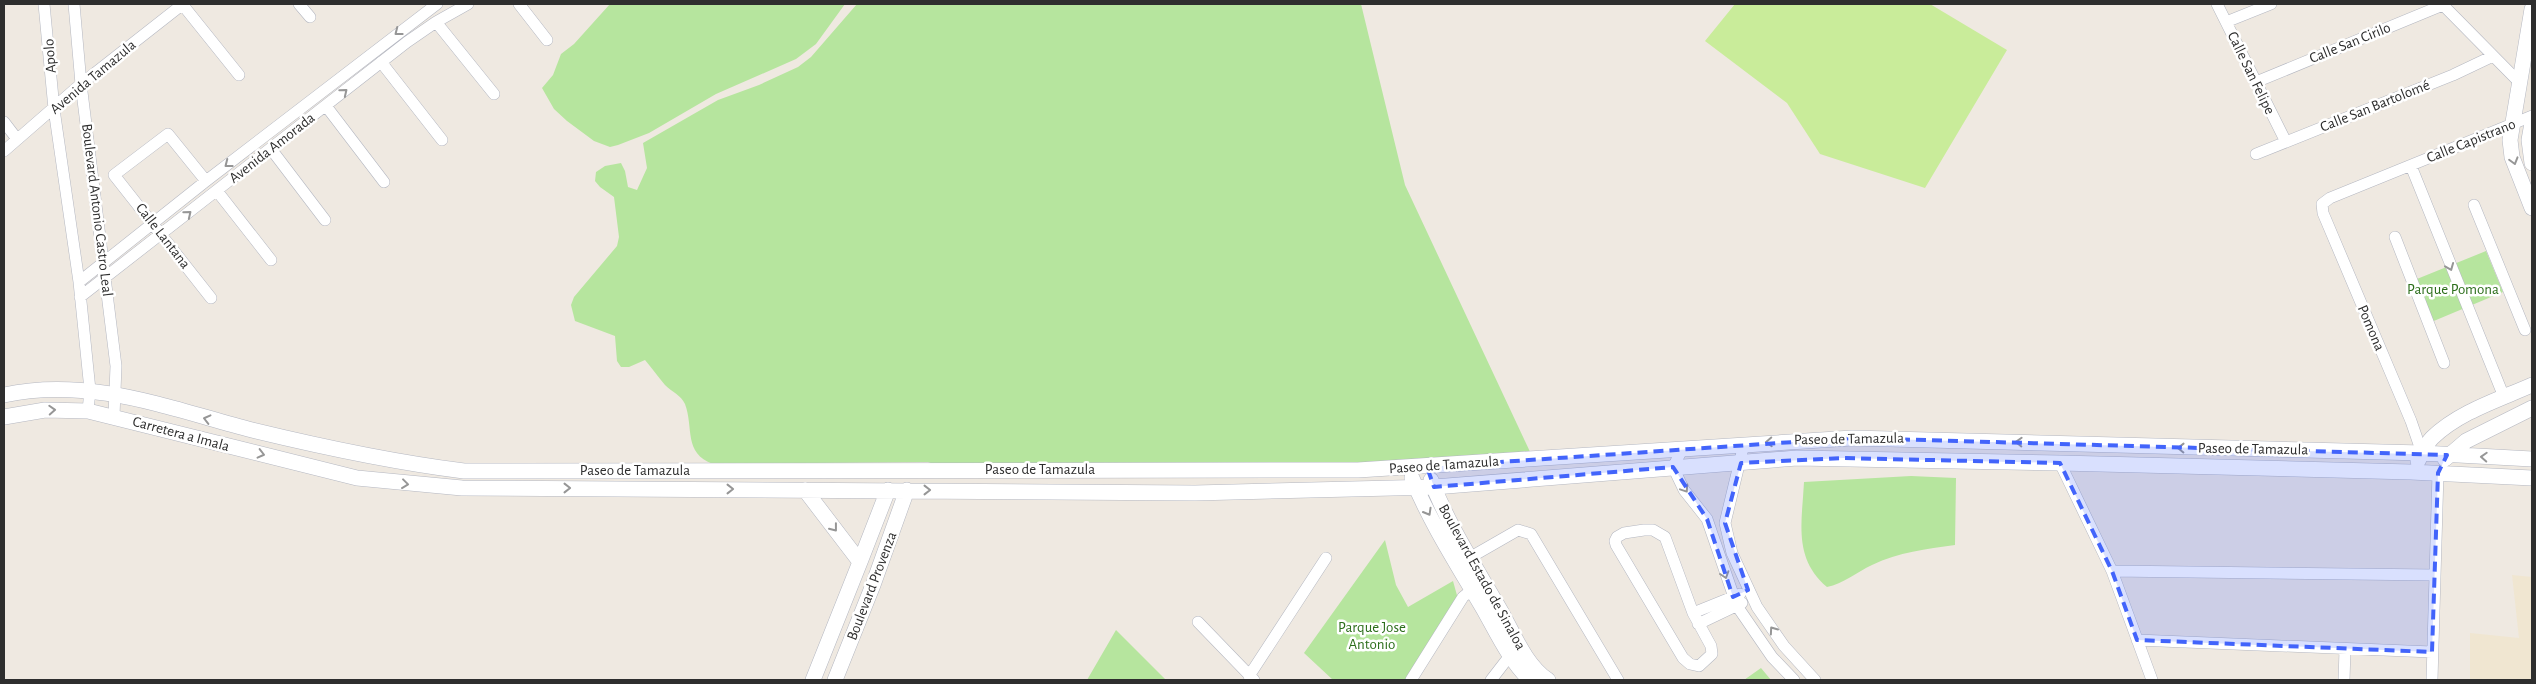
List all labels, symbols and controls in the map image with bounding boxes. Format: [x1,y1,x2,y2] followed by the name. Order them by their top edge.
[2307,20,2393,66] street label: Calle San Cirilo
[395,27,404,35] one-way arrow
[2225,29,2278,117] street label: Calle San Felipe
[47,37,139,117] street label: Avenida Tamazula
[41,38,59,74] street label: Apolo
[2318,77,2432,135] street label: Calle San Bartolomé
[338,89,348,98] one-way arrow
[226,110,318,186] street label: Avenida Amorada
[2424,116,2518,166] street label: Calle Capistrano
[79,123,115,297] street label: Boulevard Antonio Castro Leal
[2508,156,2518,165] one-way arrow
[224,158,234,167] one-way arrow
[133,200,193,272] street label: Calle Lantana
[182,211,191,219] one-way arrow
[2445,262,2455,270] one-way arrow
[2407,282,2499,297] park label: Parque Pomona
[2355,303,2387,353] street label: Pomona
[48,405,56,416] one-way arrow
[131,414,231,454] street label: Carretera a Imala
[204,414,212,424] one-way arrow
[1794,431,1904,447] street label: Paseo de Tamazula
[1765,437,1773,448] one-way arrow
[2015,437,2022,447] one-way arrow
[2198,441,2308,457] street label: Paseo de Tamazula
[2177,442,2185,453] one-way arrow
[257,449,265,459] one-way arrow
[2479,451,2487,462] one-way arrow
[1388,454,1500,476] street label: Paseo de Tamazula
[985,462,1095,477] street label: Paseo de Tamazula
[580,463,690,478] street label: Paseo de Tamazula
[401,478,409,489] one-way arrow
[564,483,571,493] one-way arrow
[726,484,734,494] one-way arrow
[1679,484,1688,493] one-way arrow
[923,485,931,496] one-way arrow
[1436,502,1528,652] street label: Boulevard Estado de Sinaloa
[1421,507,1431,516] one-way arrow
[829,522,837,531] one-way arrow
[844,530,900,642] street label: Boulevard Provenza
[1719,570,1729,578] one-way arrow
[1338,620,1406,652] park label: Parque Jose Antonio
[1770,626,1779,636] one-way arrow

